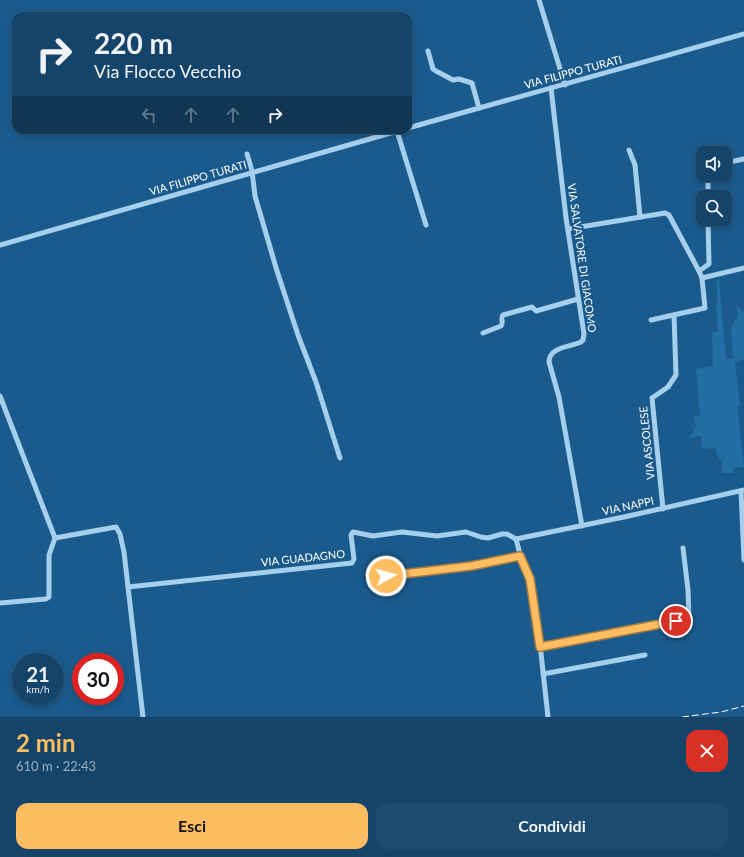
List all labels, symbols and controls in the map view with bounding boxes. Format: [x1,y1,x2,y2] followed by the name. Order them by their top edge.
[94,26,173,60] text: 220 m
[28,28,80,80] icon: right
[523,52,623,91] street label: VIA FILIPPO TURATI
[94,60,242,82] text: Via Flocco Vecchio
[138,104,160,126] icon: left
[180,104,202,126] icon: ahead
[222,104,244,126] icon: ahead
[264,104,286,126] icon: right
[696,146,732,226] map controls
[696,146,732,182] button: sound
[148,157,248,198] street label: VIA FILIPPO TURATI
[566,182,599,334] street label: VIA SALVATORE DI GIACOMO
[696,190,732,226] button: search
[636,406,657,480] street label: VIA ASCOLESE
[601,494,655,517] street label: VIA NAPPI
[260,547,346,568] street label: VIA GUADAGNO
[365,555,407,597] position arrow
[659,604,693,638] pin
[665,610,687,632] icon: arrive
[72,653,124,705] speed limit sign: 30
[26,662,50,686] text: 21
[26,683,50,695] text: km/h
[16,728,76,757] text: 2 min
[686,730,728,772] button: close
[16,758,96,774] text: 610 m · 22:43
[16,803,368,849] button: Esci
[376,803,728,849] button: Condividi

